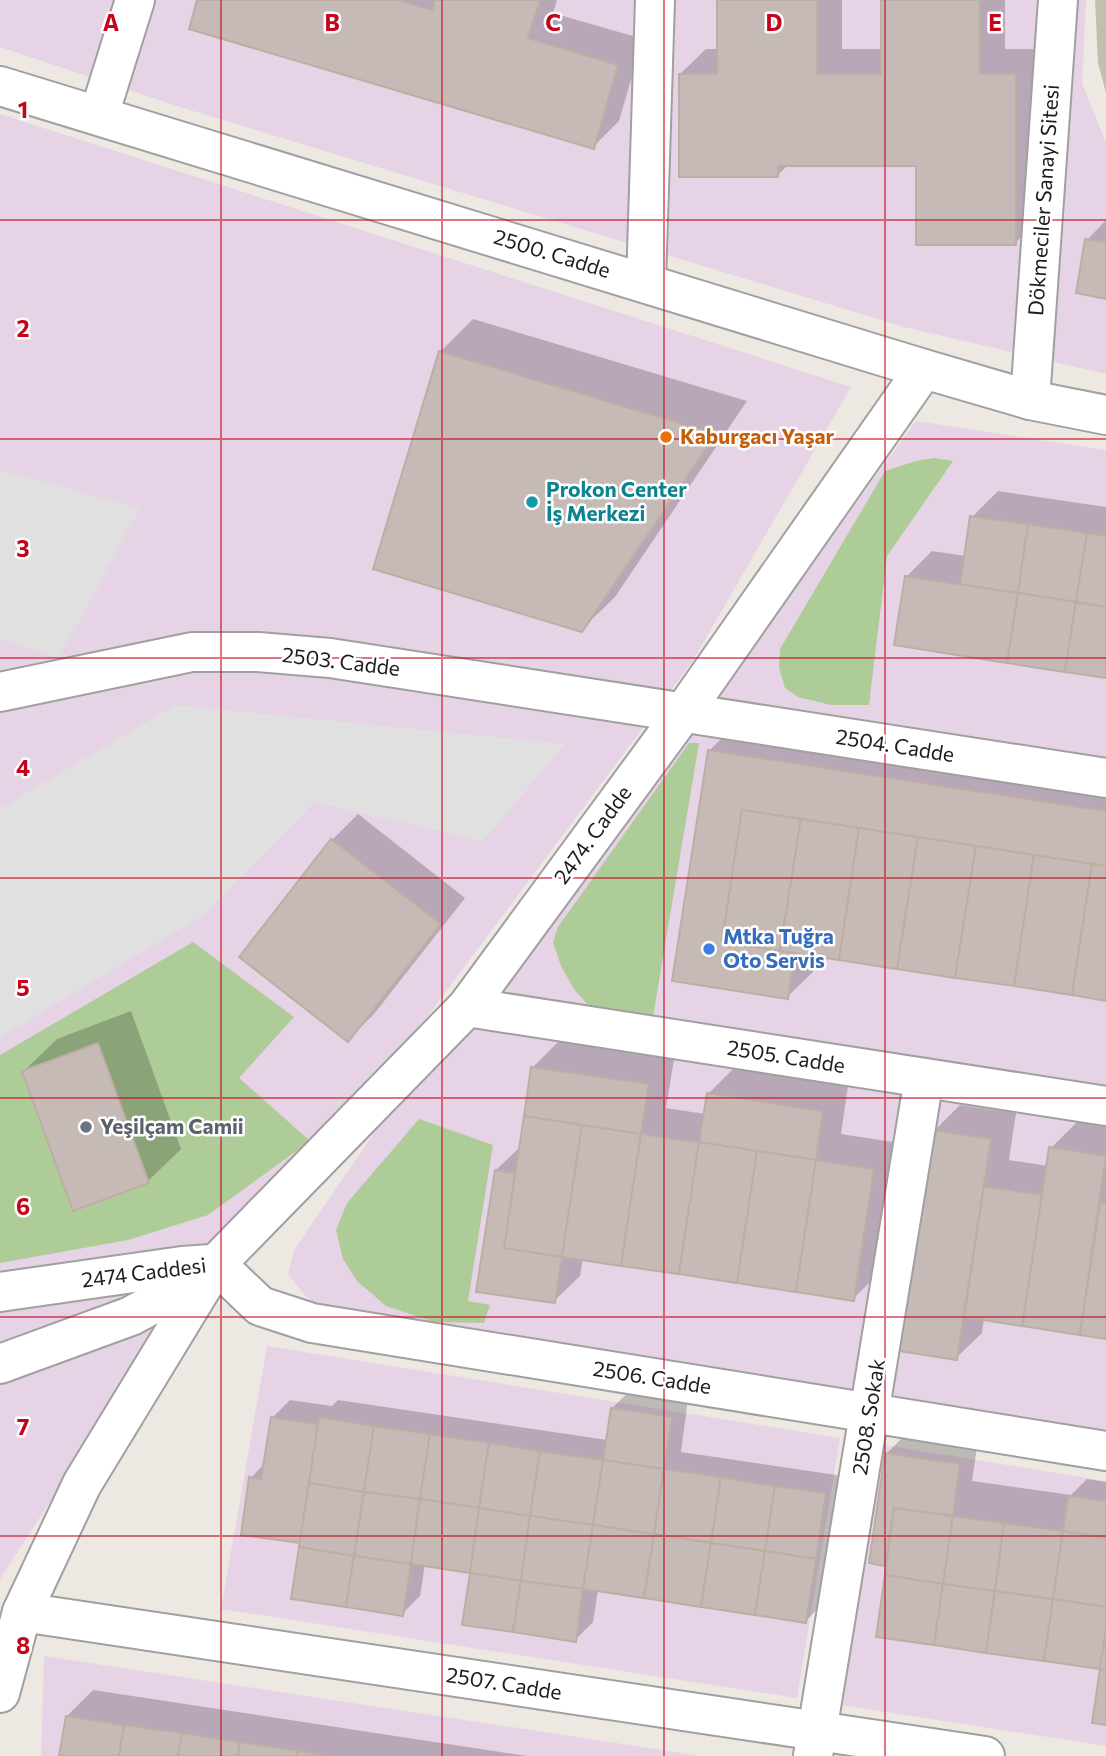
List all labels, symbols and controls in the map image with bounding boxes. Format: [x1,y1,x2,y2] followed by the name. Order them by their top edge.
[103,8,120,36] text: A
[324,8,340,36] text: B
[545,8,561,36] text: C
[766,8,783,36] text: D
[988,8,1002,36] text: E
[1022,83,1063,316] street label: Dökmeciler Sanayi Sitesi
[18,95,28,123] text: 1
[491,223,614,282] street label: 2500. Cadde
[16,314,30,342] text: 2
[680,423,834,448] place label: Kaburgacı Yaşar
[658,429,674,445] marker: Kaburgacı Yaşar
[546,476,687,525] place label: Prokon Center İş Merkezi
[524,494,540,510] marker: Prokon Center İş Merkezi
[16,534,30,562] text: 3
[281,641,402,680] street label: 2503. Cadde
[834,723,956,766] street label: 2504. Cadde
[16,753,30,781] text: 4
[548,780,636,888] street label: 2474. Cadde
[723,923,834,972] place label: Mtka Tuğra Oto Servis
[701,941,717,957] marker: Mtka Tuğra Oto Servis
[16,973,30,1001] text: 5
[726,1034,847,1077] street label: 2505. Cadde
[100,1113,244,1138] place label: Yeşilçam Camii
[78,1119,94,1135] marker: Yeşilçam Camii
[16,1192,30,1220] text: 6
[80,1251,208,1292] street label: 2474 Caddesi
[591,1355,713,1398] street label: 2506. Cadde
[846,1357,889,1477] street label: 2508. Sokak
[17,1412,29,1440] text: 7
[16,1631,30,1659] text: 8
[445,1661,564,1704] street label: 2507. Cadde

